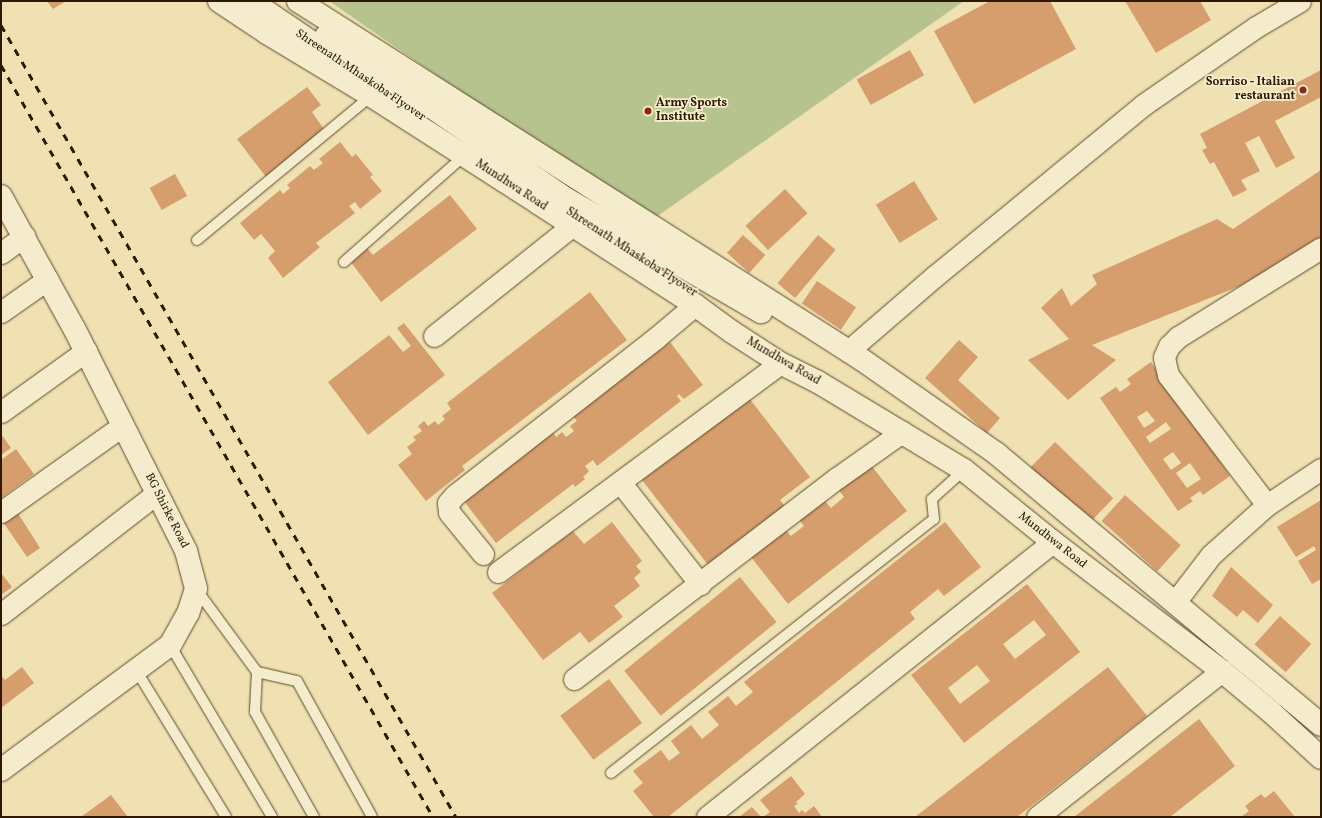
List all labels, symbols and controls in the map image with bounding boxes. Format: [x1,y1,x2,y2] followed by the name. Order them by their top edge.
[292,27,428,125] street label: Shreenath Mhaskoba Flyover
[1205,76,1295,104] place label: Sorriso - Italian restaurant
[1298,85,1308,95] marker: Sorriso - Italian restaurant
[656,97,727,125] place label: Army Sports Institute
[643,106,653,116] marker: Army Sports Institute
[472,157,550,215] street label: Mundhwa Road
[563,205,699,301] street label: Shreenath Mhaskoba Flyover
[743,335,823,389] street label: Mundhwa Road
[141,471,191,551] street label: BG Shirke Road
[1015,510,1089,572] street label: Mundhwa Road

